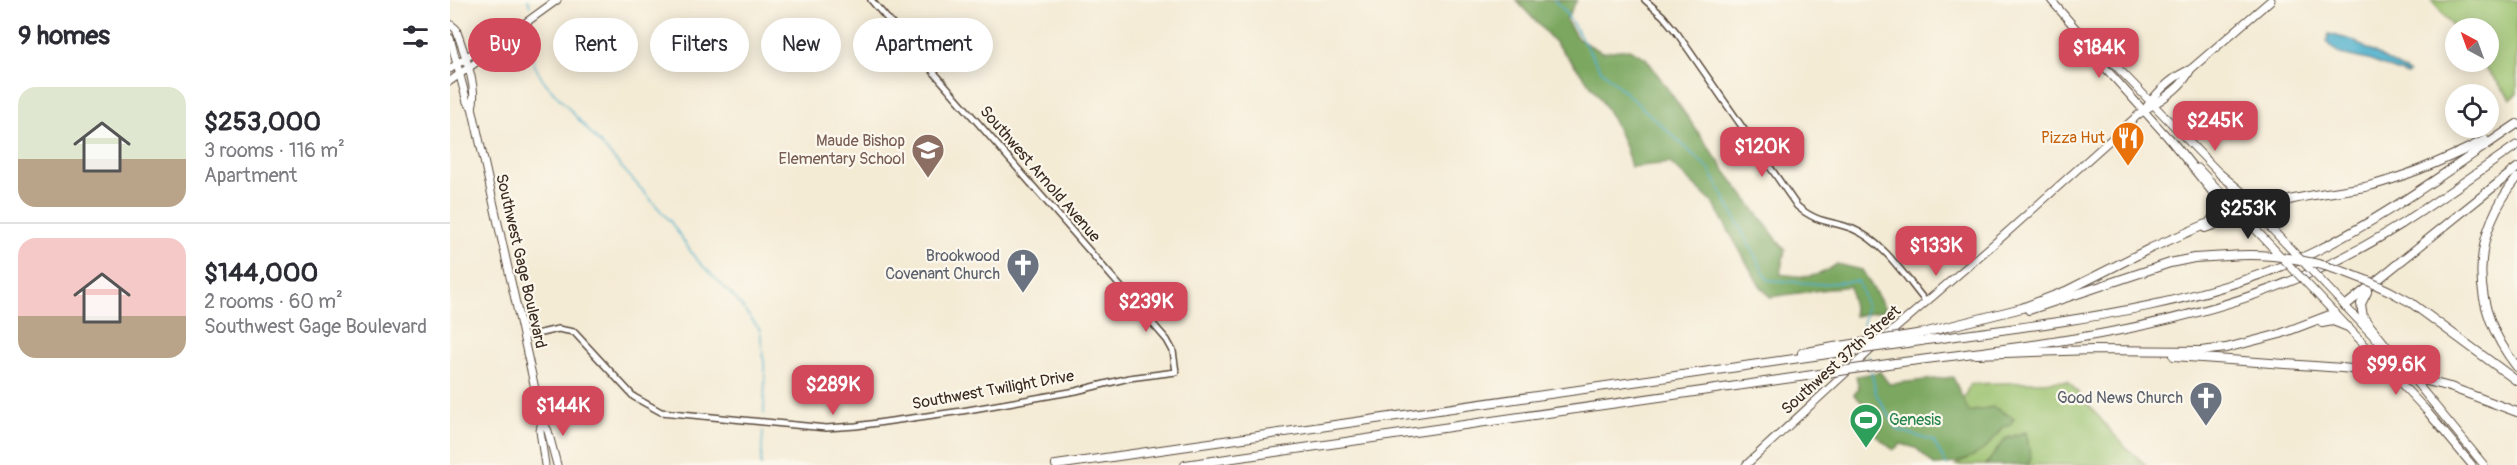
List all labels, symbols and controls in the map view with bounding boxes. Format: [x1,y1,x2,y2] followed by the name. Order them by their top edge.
[468,18,541,72] chip: Buy
[553,18,638,72] chip: Rent
[650,18,749,72] chip: Filters
[761,18,841,72] chip: New
[853,18,993,72] chip: Apartment
[2445,18,2499,72] north arrow
[2445,18,2499,138] map controls
[18,20,110,52] text: 9 homes
[399,20,432,53] icon: filters
[2057,28,2141,79] pin: $184K
[2073,35,2125,60] text: $184K
[2445,84,2499,138] button: locate
[2173,101,2257,152] pin: $245K
[975,102,1105,246] street label: Southwest Arnold Avenue
[204,106,321,138] text: $253,000
[2187,108,2243,133] text: $245K
[66,111,138,183] icon: home
[2110,120,2146,167] restaurant icon: Pizza Hut
[1720,127,1804,178] pin: $120K
[2041,128,2106,148] place label: Pizza Hut
[779,131,905,169] place label: Maude Bishop Elementary School
[910,132,946,179] school or university icon: Maude Bishop Elementary School
[1734,134,1790,159] text: $120K
[204,138,345,163] text: 3 rooms · 116 m²
[204,163,297,188] text: Apartment
[491,172,551,350] street label: Southwest Gage Boulevard
[2206,189,2290,240] pin: $253K
[2220,196,2276,221] text: $253K
[1894,226,1978,277] pin: $133K
[1909,233,1963,258] text: $133K
[885,246,1000,284] place label: Brookwood Covenant Church
[1005,247,1041,294] church icon: Brookwood Covenant Church
[204,257,318,289] text: $144,000
[66,262,138,334] icon: home
[1104,282,1188,333] pin: $239K
[204,289,343,314] text: 2 rooms · 60 m²
[1119,289,1173,314] text: $239K
[1777,301,1905,419] street label: Southwest 37th Street
[204,314,427,339] text: Southwest Gage Boulevard
[2347,345,2445,396] pin: $99.6K
[2366,352,2426,377] text: $99.6K
[791,365,875,416] pin: $289K
[910,366,1076,414] street label: Southwest Twilight Drive
[806,372,860,397] text: $289K
[2188,380,2224,427] church icon: Good News Church
[521,386,605,437] pin: $144K
[2057,388,2183,408] place label: Good News Church
[536,393,590,418] text: $144K
[1848,402,1884,449] sports icon: Genesis
[1889,410,1941,430] place label: Genesis

